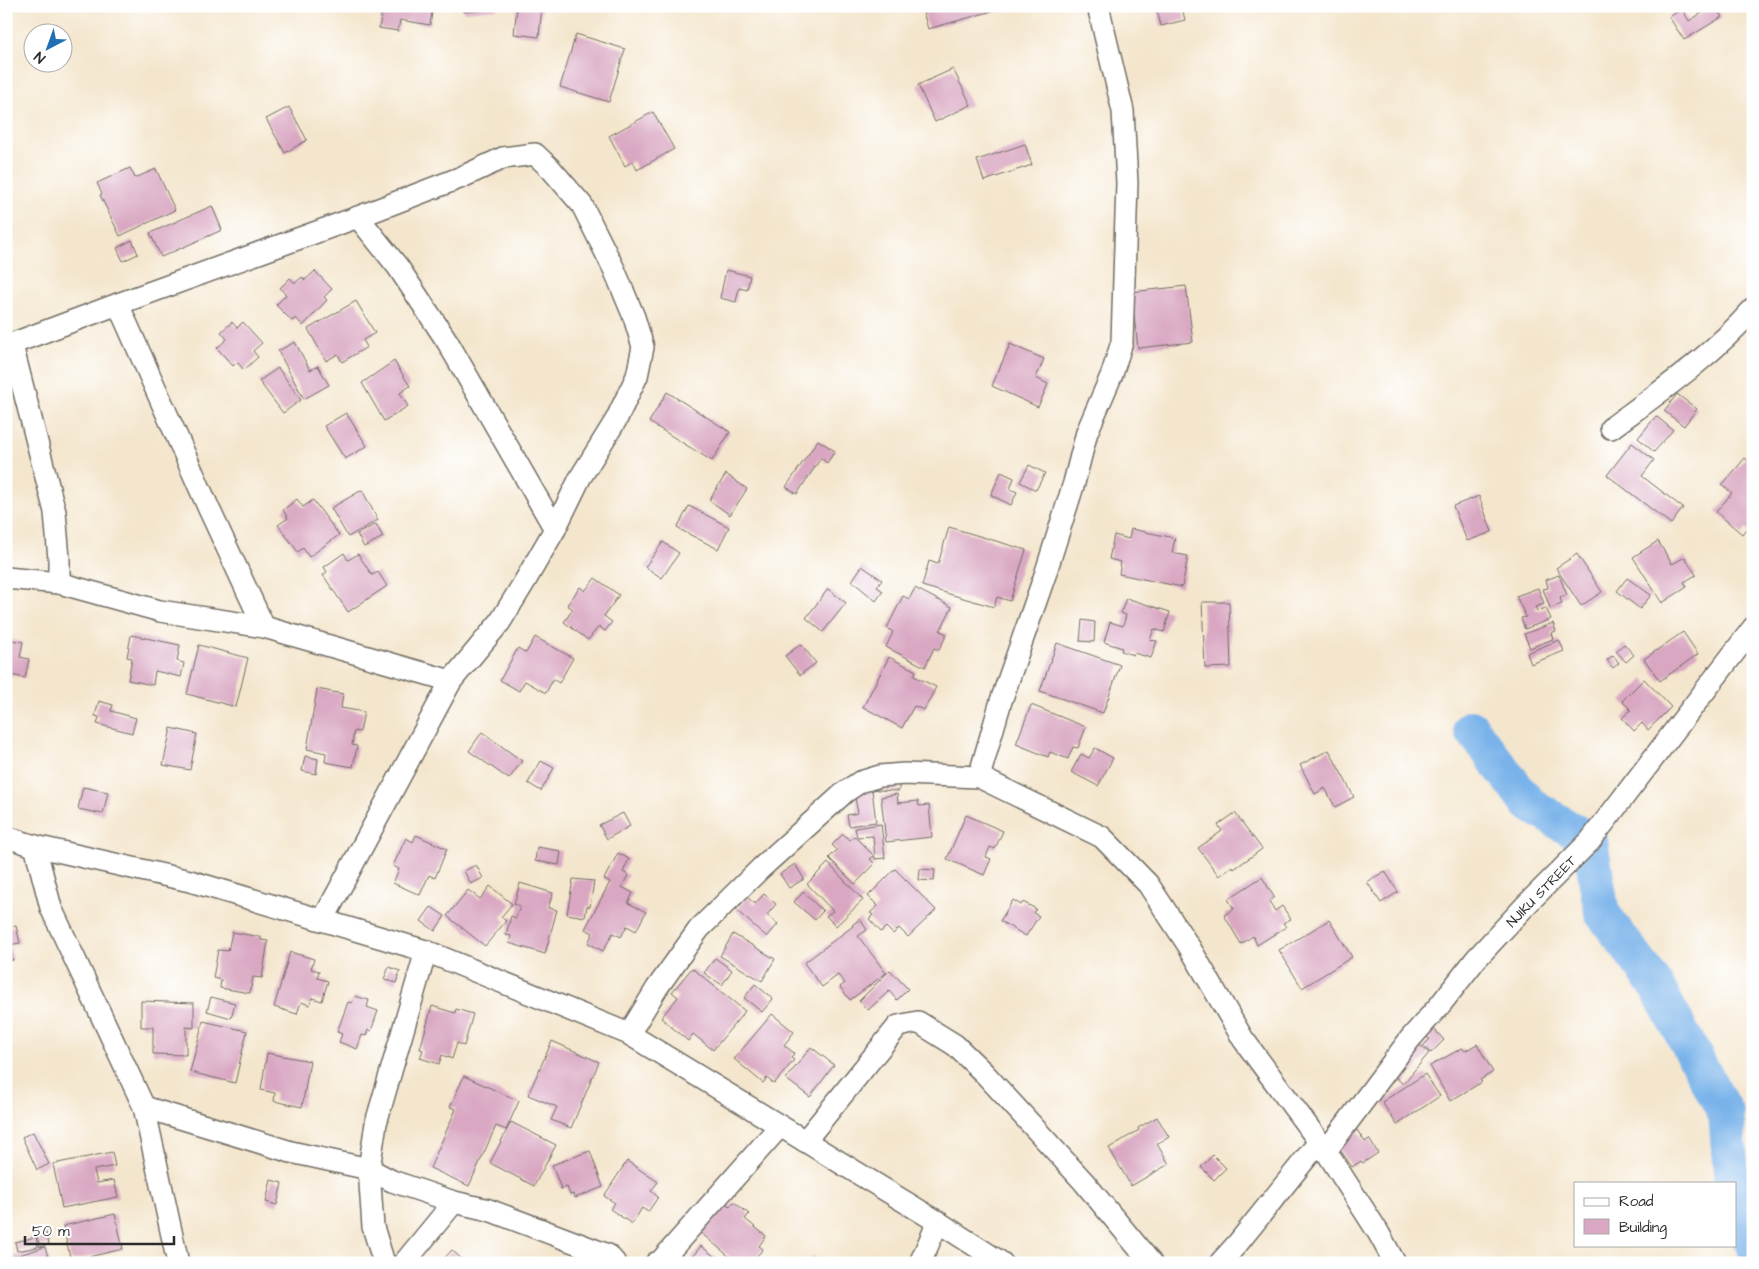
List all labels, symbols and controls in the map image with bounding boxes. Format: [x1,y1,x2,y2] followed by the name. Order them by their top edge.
[22,22,72,72] north arrow
[30,46,50,67] text: N
[1502,851,1581,932] street label: NJIKU STREET
[1574,1182,1736,1246] legend
[1619,1191,1654,1212] text: Road
[25,1214,174,1246] scale bar
[1619,1217,1667,1239] text: Building
[32,1221,70,1242] text: 50 m

